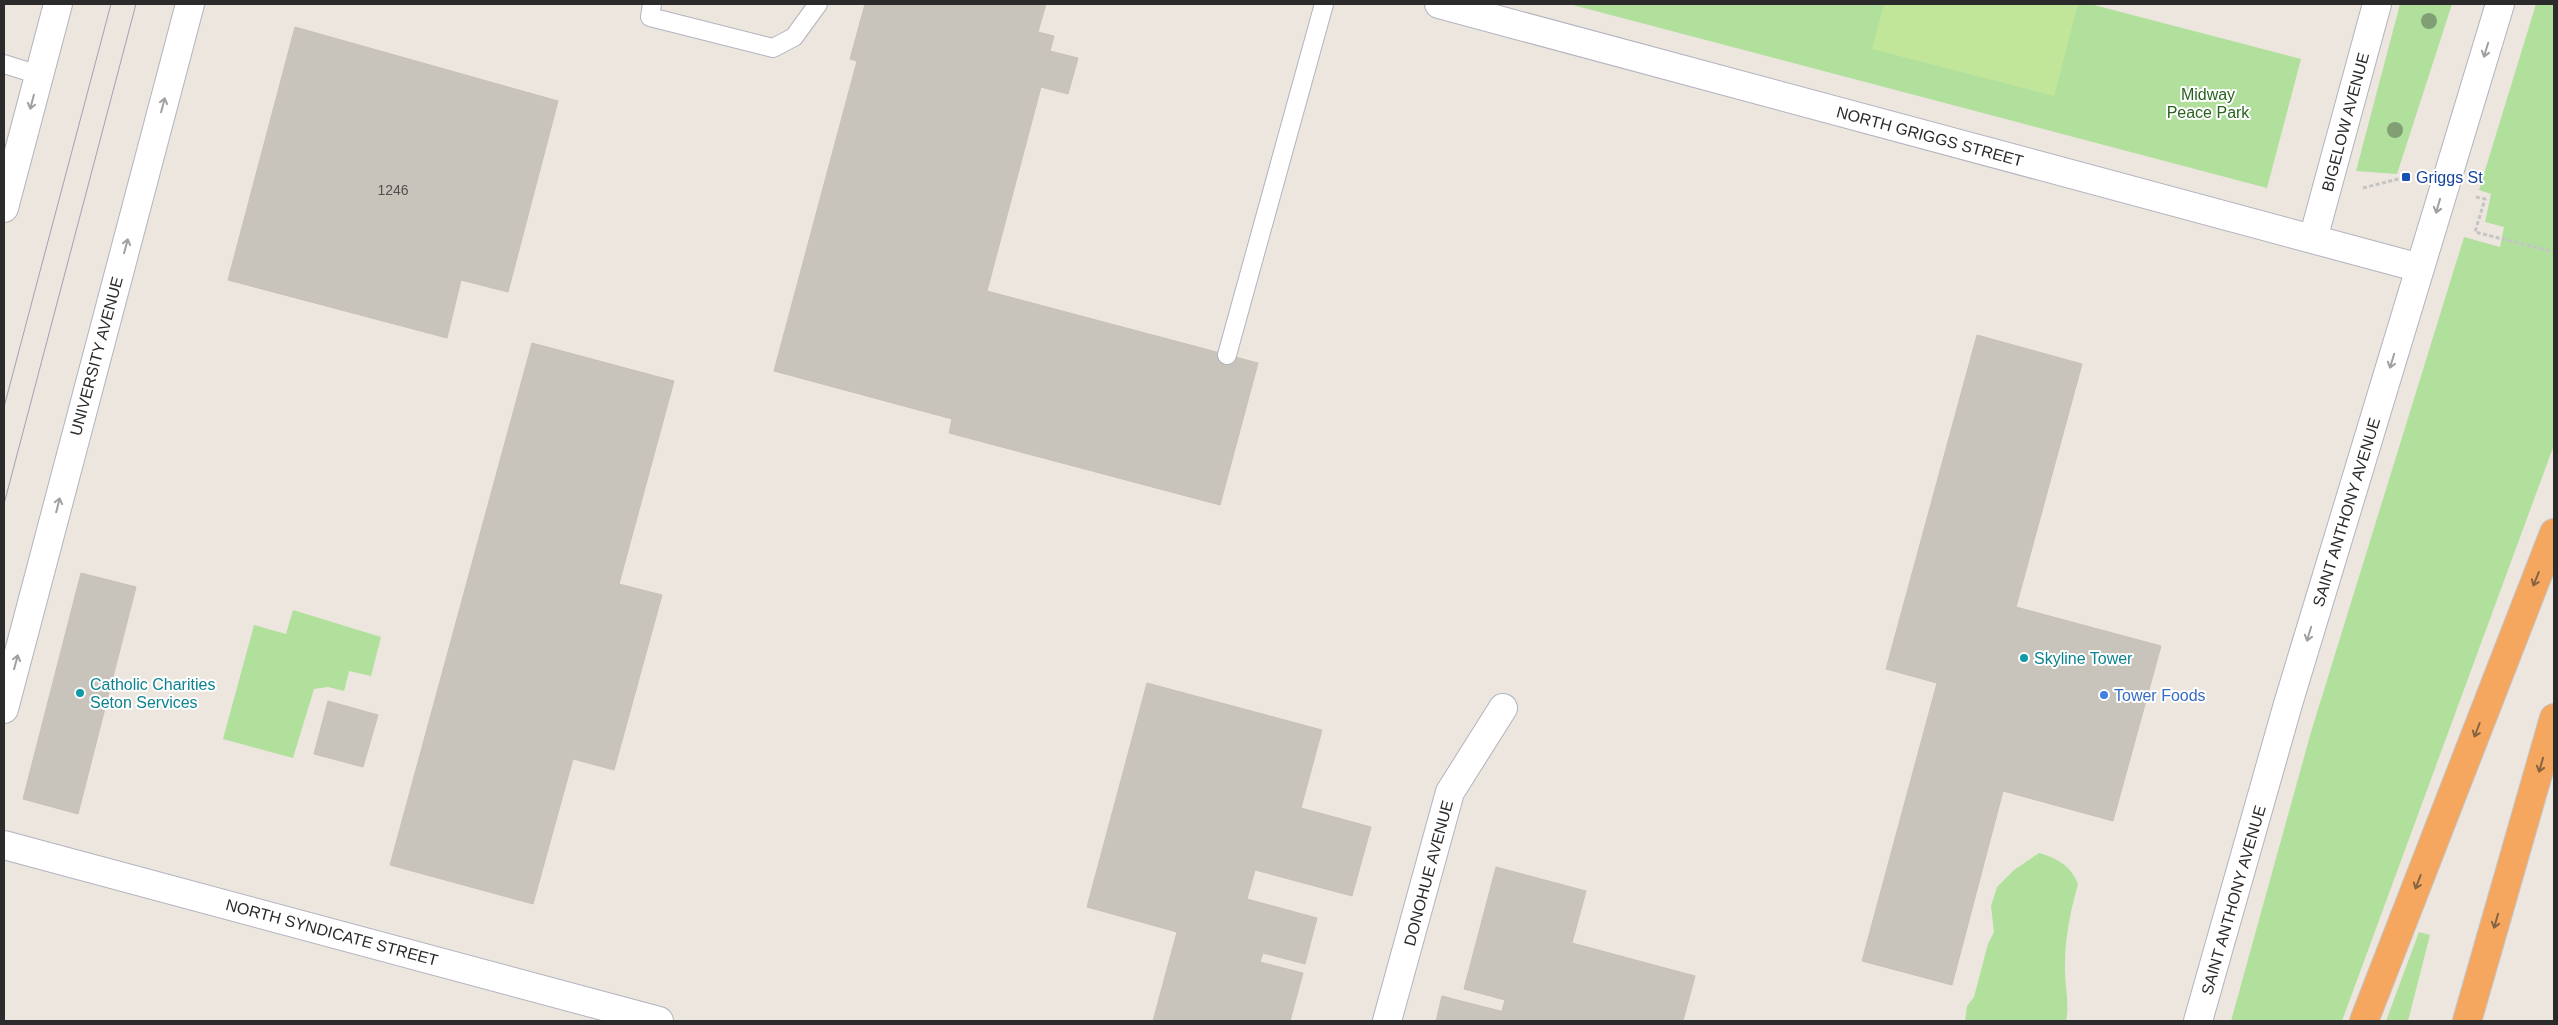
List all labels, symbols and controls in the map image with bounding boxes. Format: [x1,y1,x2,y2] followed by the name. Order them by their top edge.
[2481,42,2490,58] one-way arrow
[2319,51,2372,193] street label: BIGELOW AVENUE
[2167,86,2250,121] park label: Midway Peace Park
[27,93,36,109] one-way arrow
[159,97,168,113] one-way arrow
[1835,103,2025,170] street label: NORTH GRIGGS STREET
[2416,169,2483,186] place label: Griggs St
[2400,171,2412,183] marker: Griggs St
[377,182,409,198] house number: 1246
[2433,197,2443,213] one-way arrow
[121,239,131,255] one-way arrow
[67,275,126,437] street label: UNIVERSITY AVENUE
[2386,353,2396,369] one-way arrow
[2310,416,2383,609] street label: SAINT ANTHONY AVENUE
[53,498,63,514] one-way arrow
[2531,571,2540,586] one-way arrow
[2304,626,2314,642] one-way arrow
[2034,650,2133,667] place label: Skyline Tower
[2018,652,2030,664] marker: Skyline Tower
[12,655,22,671] one-way arrow
[90,676,215,711] place label: Catholic Charities Seton Services
[74,687,86,699] marker: Catholic Charities Seton Services
[2114,687,2206,704] place label: Tower Foods
[2098,689,2110,701] marker: Tower Foods
[2472,722,2481,737] one-way arrow
[2535,756,2545,772] one-way arrow
[1401,799,1456,948] street label: DONOHUE AVENUE
[2198,803,2269,997] street label: SAINT ANTHONY AVENUE
[2413,874,2422,889] one-way arrow
[224,896,440,969] street label: NORTH SYNDICATE STREET
[2491,913,2500,929] one-way arrow

